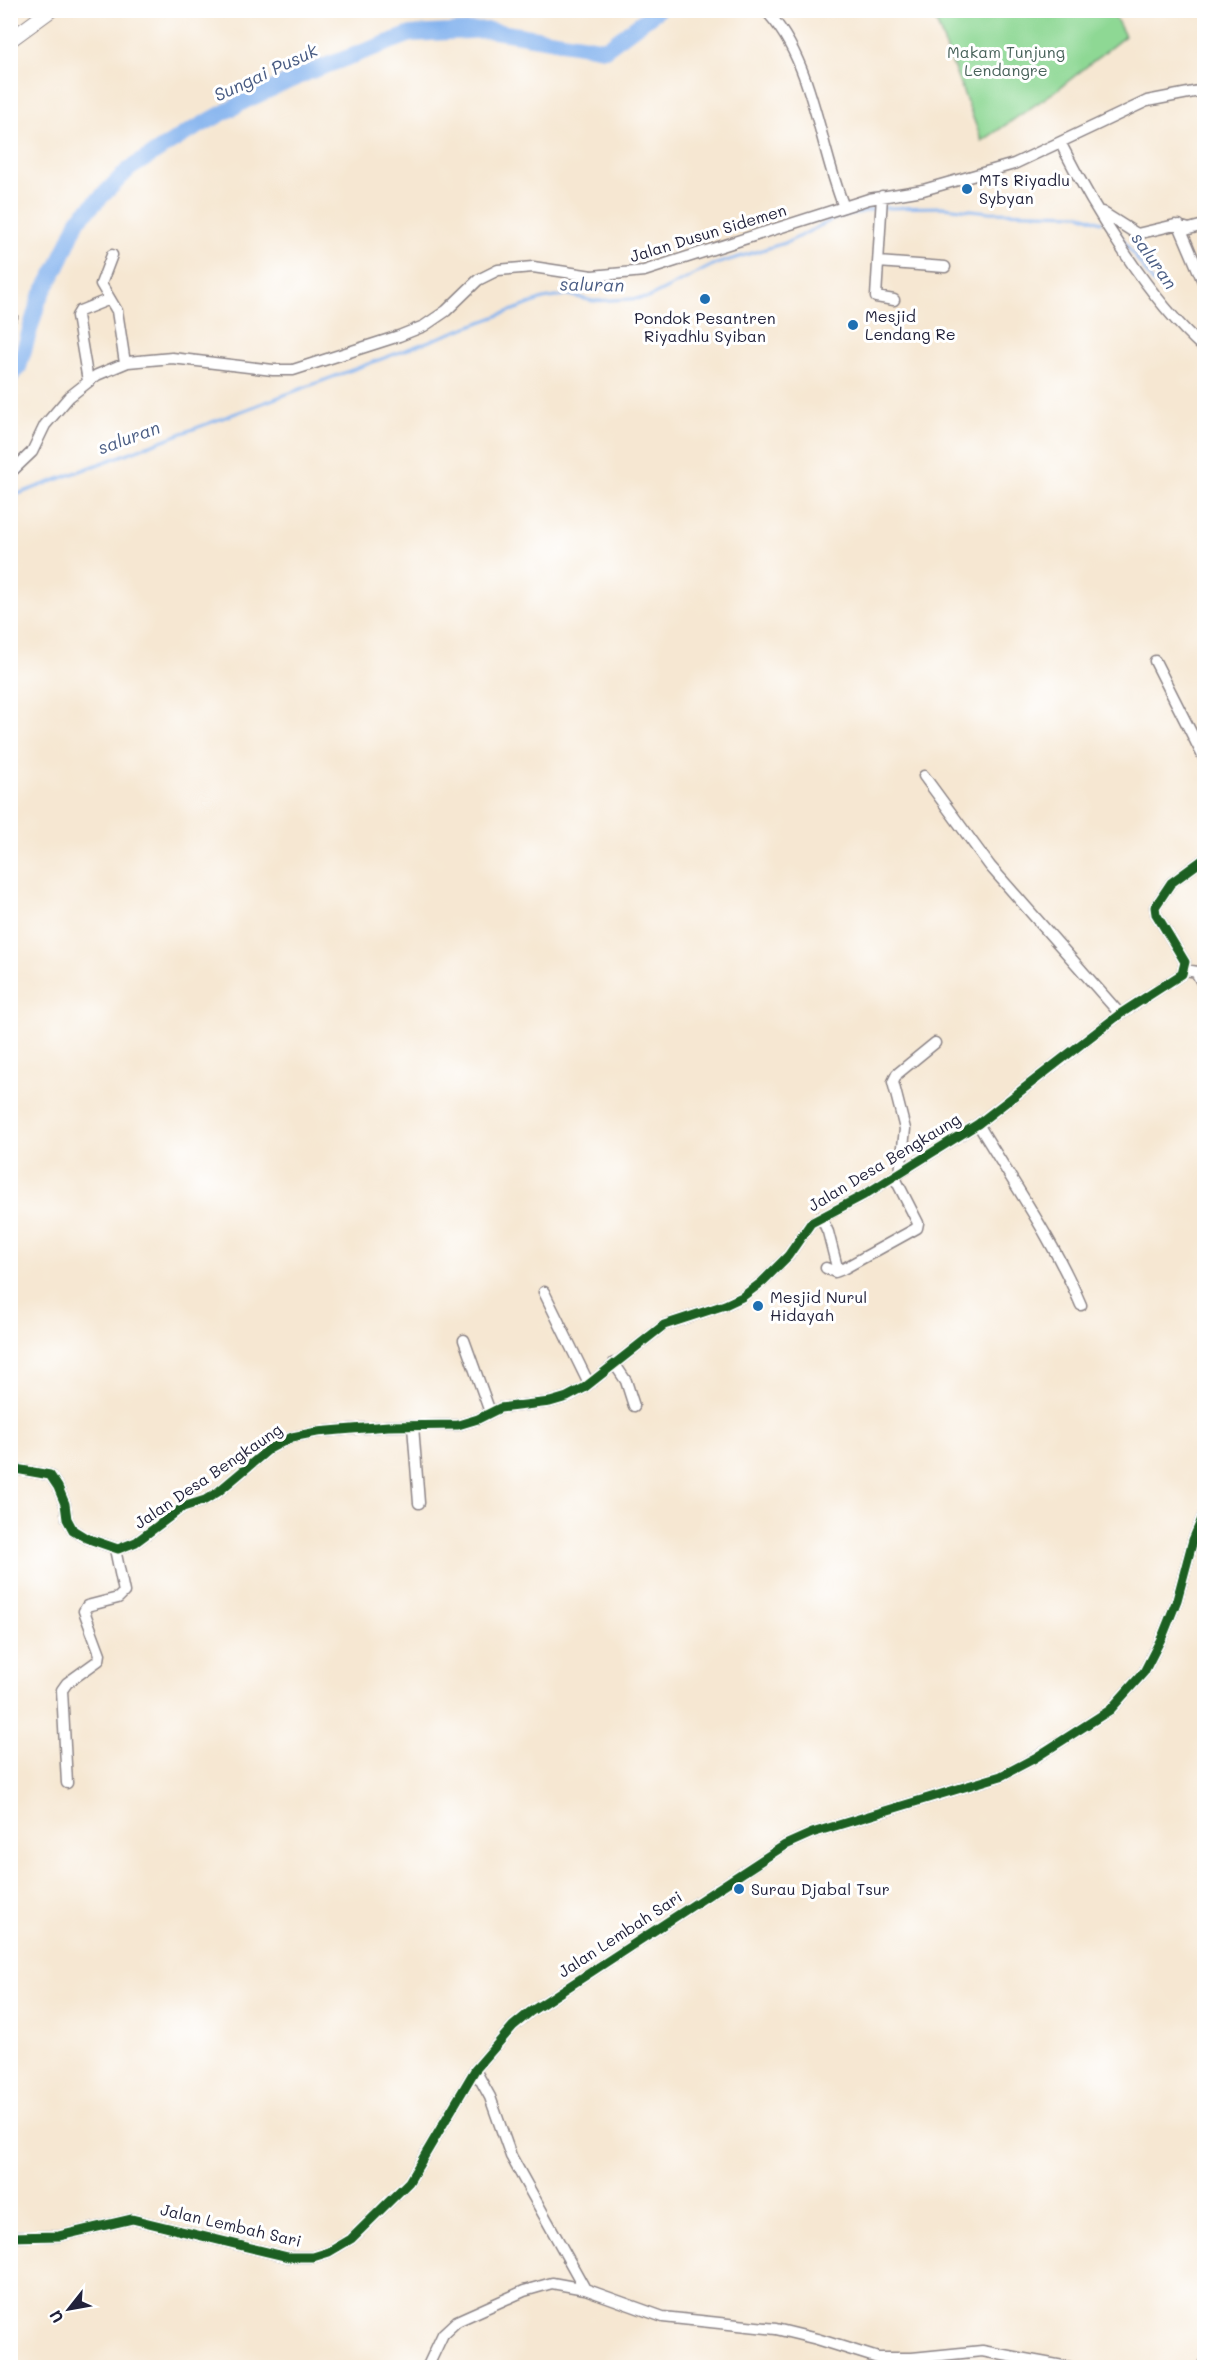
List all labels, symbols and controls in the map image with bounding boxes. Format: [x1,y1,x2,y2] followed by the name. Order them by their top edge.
[210,37,322,107] water label: Sungai Pusuk
[947,41,1065,80] park label: Makam Tunjung Lendangre
[979,169,1070,208] place label: MTs Riyadlu Sybyan
[960,182,974,196] marker: MTs Riyadlu Sybyan
[627,199,789,266] street label: Jalan Dusun Sidemen
[1126,227,1183,294] water label: saluran
[560,271,625,297] water label: saluran
[698,292,712,306] marker: Pondok Pesantren Riyadhlu Syiban
[865,305,956,344] place label: Mesjid Lendang Re
[634,307,776,346] place label: Pondok Pesantren Riyadhlu Syiban
[846,318,860,332] marker: Mesjid Lendang Re
[94,415,163,459] water label: saluran
[804,1108,964,1215] street label: Jalan Desa Bengkaung
[770,1286,867,1325] place label: Mesjid Nurul Hidayah
[751,1299,765,1313] marker: Mesjid Nurul Hidayah
[130,1418,286,1533] street label: Jalan Desa Bengkaung
[751,1878,890,1899] place label: Surau Djabal Tsur
[732,1882,746,1896] marker: Surau Djabal Tsur
[554,1886,686,1982] street label: Jalan Lembah Sari
[159,2198,304,2251] street label: Jalan Lembah Sari
[39,2279,99,2339] north arrow
[44,2307,68,2327] text: U

